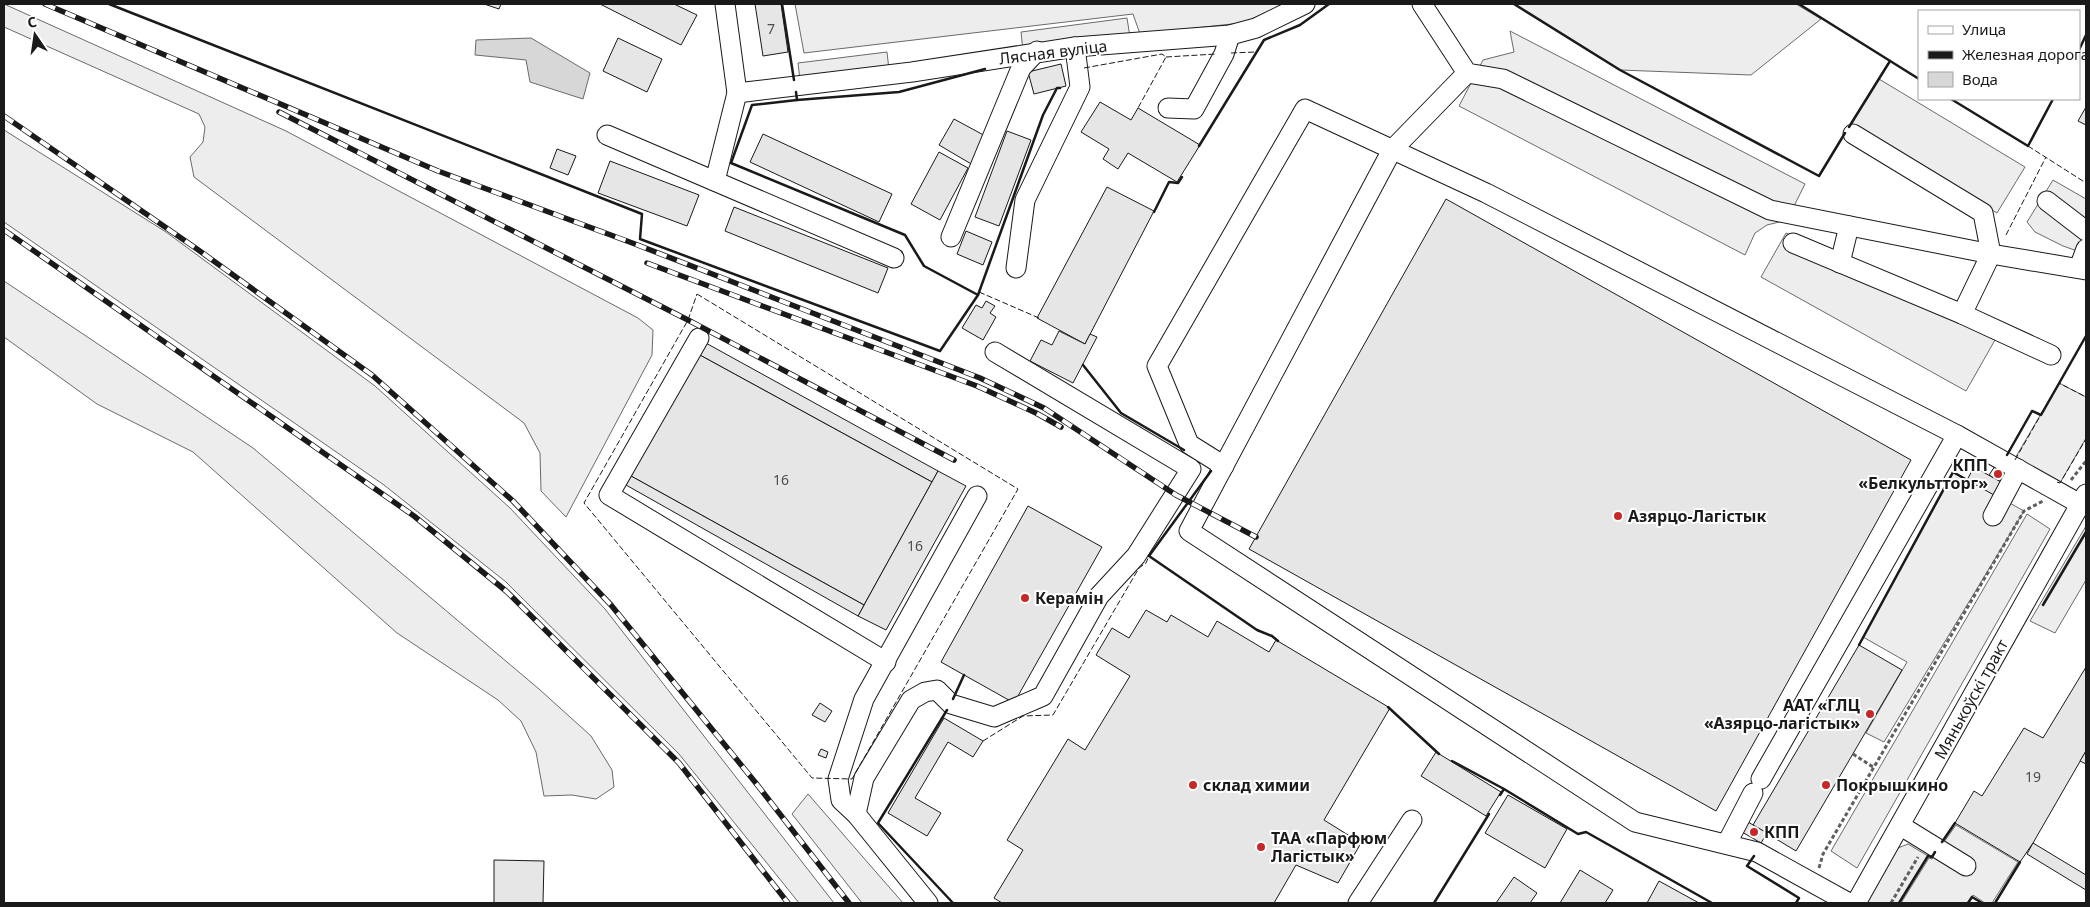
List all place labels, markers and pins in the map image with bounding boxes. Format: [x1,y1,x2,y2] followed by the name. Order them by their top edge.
[1858,454,1988,494] place label: КПП «Белкультторг»
[1992,468,2004,480] marker: КПП «Белкультторг»
[1628,505,1767,527] place label: Азярцо-Лагістык
[1612,510,1624,522] marker: Азярцо-Лагістык
[1035,587,1104,609] place label: Керамін
[1019,592,1031,604] marker: Керамін
[1704,694,1861,734] place label: ААТ «ГЛЦ «Азярцо-лагістык»
[1864,708,1876,720] marker: ААТ «ГЛЦ «Азярцо-лагістык»
[1203,774,1310,796] place label: склад химии
[1836,774,1948,796] place label: Покрышкино
[1187,779,1199,791] marker: склад химии
[1820,779,1832,791] marker: Покрышкино
[1764,821,1799,843] place label: КПП
[1748,826,1760,838] marker: КПП
[1271,827,1387,867] place label: ТАА «Парфюм Лагістык»
[1255,841,1267,853] marker: ТАА «Парфюм Лагістык»

